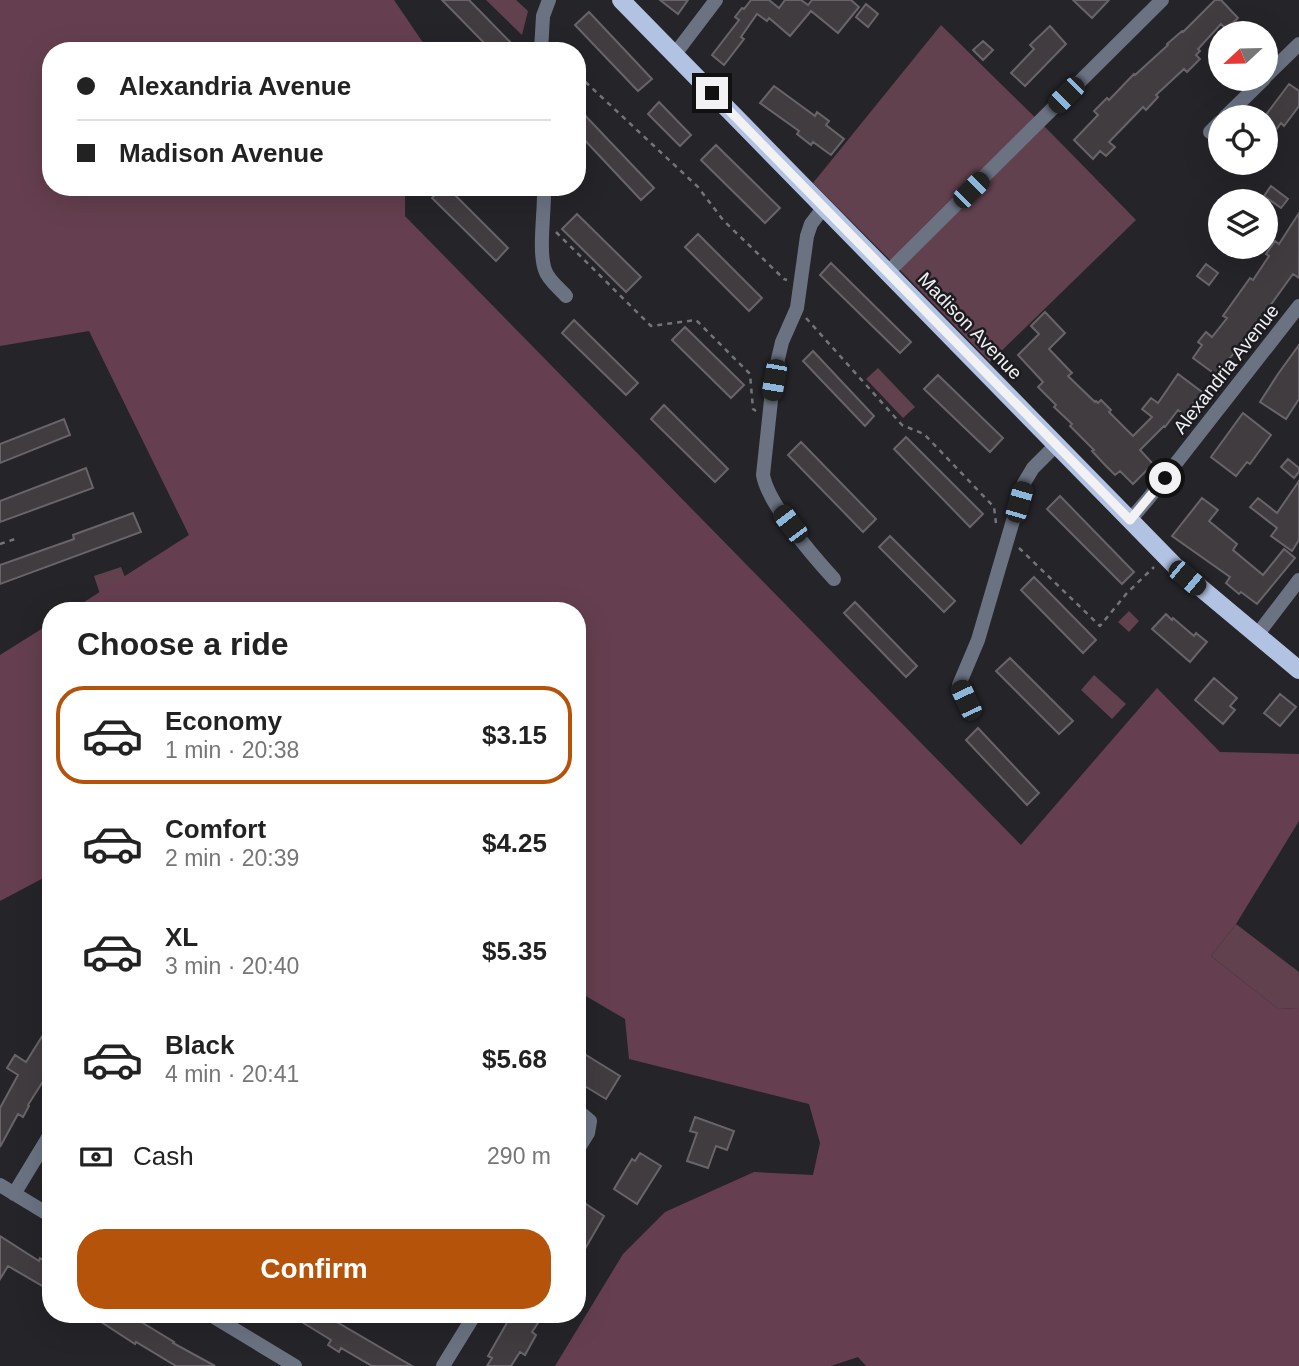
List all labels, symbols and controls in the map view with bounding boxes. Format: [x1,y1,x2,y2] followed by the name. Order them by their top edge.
[1208,21,1278,91] north arrow
[1208,21,1278,259] map controls
[119,71,351,101] text: Alexandria Avenue
[1044,73,1089,117] car
[696,77,728,109] route end
[1208,105,1278,175] button: locate
[119,138,324,168] text: Madison Avenue
[949,168,994,212] car
[1208,189,1278,259] button: layers
[914,268,1026,384] street label: Madison Avenue
[1169,300,1283,438] street label: Alexandria Avenue
[761,357,788,403] car
[1149,462,1181,494] route start
[1004,479,1035,525] car
[769,501,812,547] car
[1165,556,1210,600] car
[77,626,289,662] text: Choose a ride
[948,677,985,723] car
[81,704,144,767] icon: car
[165,706,282,736] text: Economy
[482,720,547,750] text: $3.15
[165,737,299,763] text: 1 min · 20:38
[81,812,144,875] icon: car
[165,814,266,844] text: Comfort
[482,828,547,858] text: $4.25
[165,845,299,871] text: 2 min · 20:39
[81,920,144,983] icon: car
[165,922,198,952] text: XL
[482,936,547,966] text: $5.35
[165,953,299,979] text: 3 min · 20:40
[81,1028,144,1091] icon: car
[165,1030,234,1060] text: Black
[482,1044,547,1074] text: $5.68
[165,1061,299,1087] text: 4 min · 20:41
[77,1138,115,1176] icon: cash
[133,1141,194,1171] text: Cash
[487,1143,551,1169] text: 290 m
[77,1229,551,1309] button: Confirm

